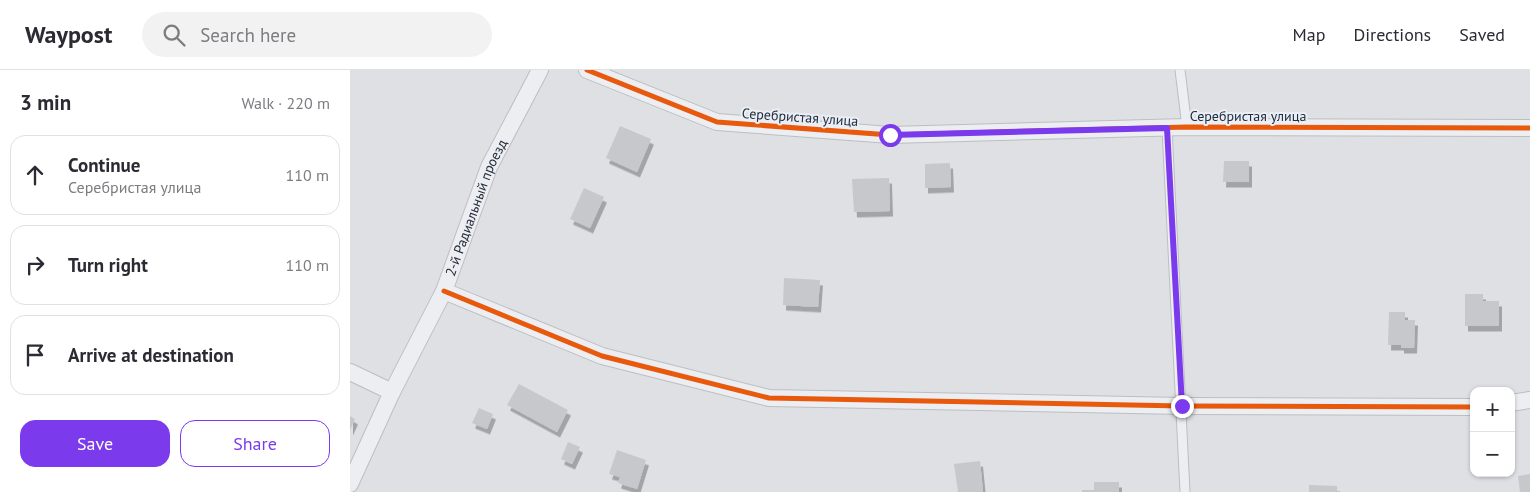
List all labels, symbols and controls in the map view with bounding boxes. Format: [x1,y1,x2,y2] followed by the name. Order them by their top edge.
[142,12,492,57] search box
[25,19,112,50] text: Waypost
[160,21,188,49] icon: search
[200,23,296,47] text: Search here
[1293,23,1325,46] text: Map
[1353,23,1431,46] text: Directions
[1459,23,1505,46] text: Saved
[20,89,71,116] text: 3 min
[241,93,330,113] text: Walk · 220 m
[741,104,859,130] street label: Серебристая улица
[1190,107,1306,125] street label: Серебристая улица
[879,124,902,147] route start
[441,136,511,279] street label: 2-й Радиальный проезд
[68,153,140,177] text: Continue
[21,161,49,189] icon: ahead
[286,165,329,185] text: 110 m
[68,177,201,197] text: Серебристая улица
[21,251,49,279] icon: right
[68,253,148,277] text: Turn right
[286,255,329,275] text: 110 m
[21,341,49,369] icon: arrive
[68,343,234,367] text: Arrive at destination
[1470,387,1515,477] map controls
[1470,387,1515,432] button: +
[1171,395,1194,418] route end
[20,420,170,467] button: Save
[180,420,330,467] button: Share
[1470,432,1515,477] button: −

